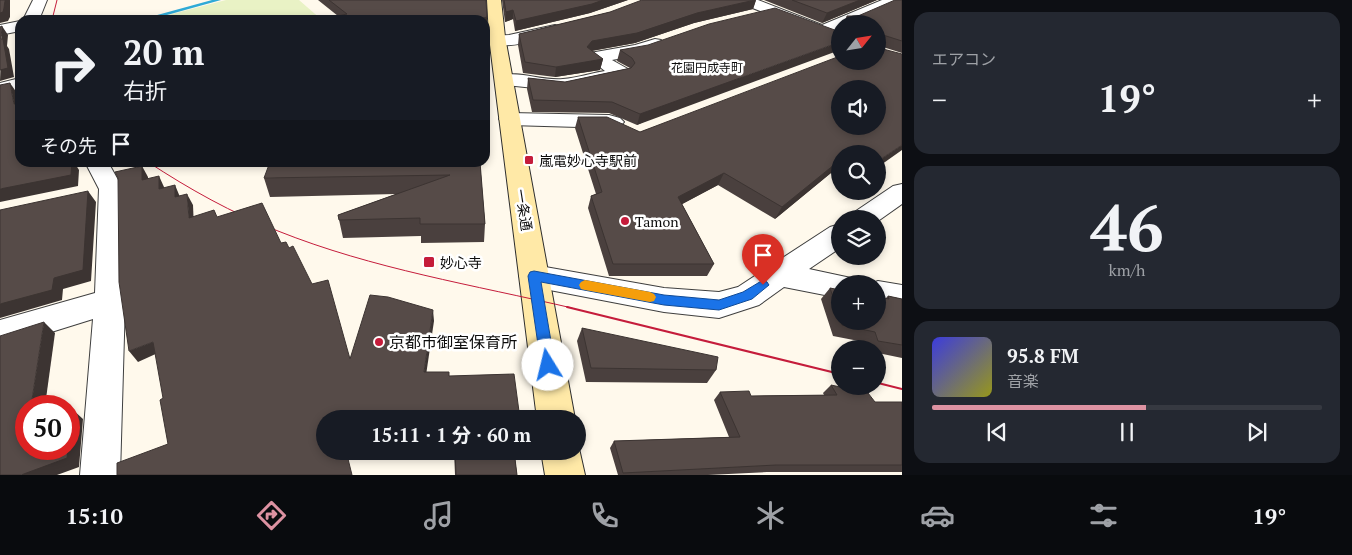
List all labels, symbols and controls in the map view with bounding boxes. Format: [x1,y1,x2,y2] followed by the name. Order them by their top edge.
[831,15,886,70] north arrow
[831,15,886,395] map controls
[123,29,204,75] text: 20 m
[40,35,105,100] icon: right
[932,48,996,70] text: エアコン
[671,60,743,75] district label: 花園円成寺町
[1098,73,1156,123] text: 19°
[123,76,167,105] text: 右折
[831,80,886,135] button: sound
[932,81,947,118] text: −
[1307,81,1322,118] text: +
[107,130,135,158] icon: arrive
[40,133,97,158] text: その先
[831,145,886,200] button: search
[539,151,637,170] place label: 嵐電妙心寺駅前
[523,154,535,166] marker: 嵐電妙心寺駅前
[1090,183,1164,270] text: 46
[511,188,537,232] street label: 一条通
[831,210,886,265] button: layers
[635,212,679,231] place label: Tamon
[619,215,631,227] marker: Tamon
[742,234,784,285] pin
[749,241,777,269] icon: arrive
[440,253,482,272] place label: 妙心寺
[422,255,436,269] marker: 妙心寺
[1109,259,1145,281] text: km/h
[831,275,886,330] button: +
[389,331,517,353] place label: 京都市御室保育所
[373,336,385,348] marker: 京都市御室保育所
[521,338,573,390] position arrow
[831,340,886,395] button: −
[1007,343,1079,368] text: 95.8 FM
[1007,370,1039,392] text: 音楽
[15,395,80,460] speed limit sign: 50
[983,418,1011,446] icon: previous
[1113,418,1141,446] icon: pause
[1243,418,1271,446] icon: next
[371,422,531,447] text: 15:11 · 1 分 · 60 m
[254,498,289,533] icon: directions
[421,498,456,533] icon: music
[587,498,622,533] icon: phone
[753,498,788,533] icon: climate
[920,498,955,533] icon: car
[1086,498,1121,533] icon: filters
[66,501,123,530] text: 15:10
[1252,501,1286,530] text: 19°

